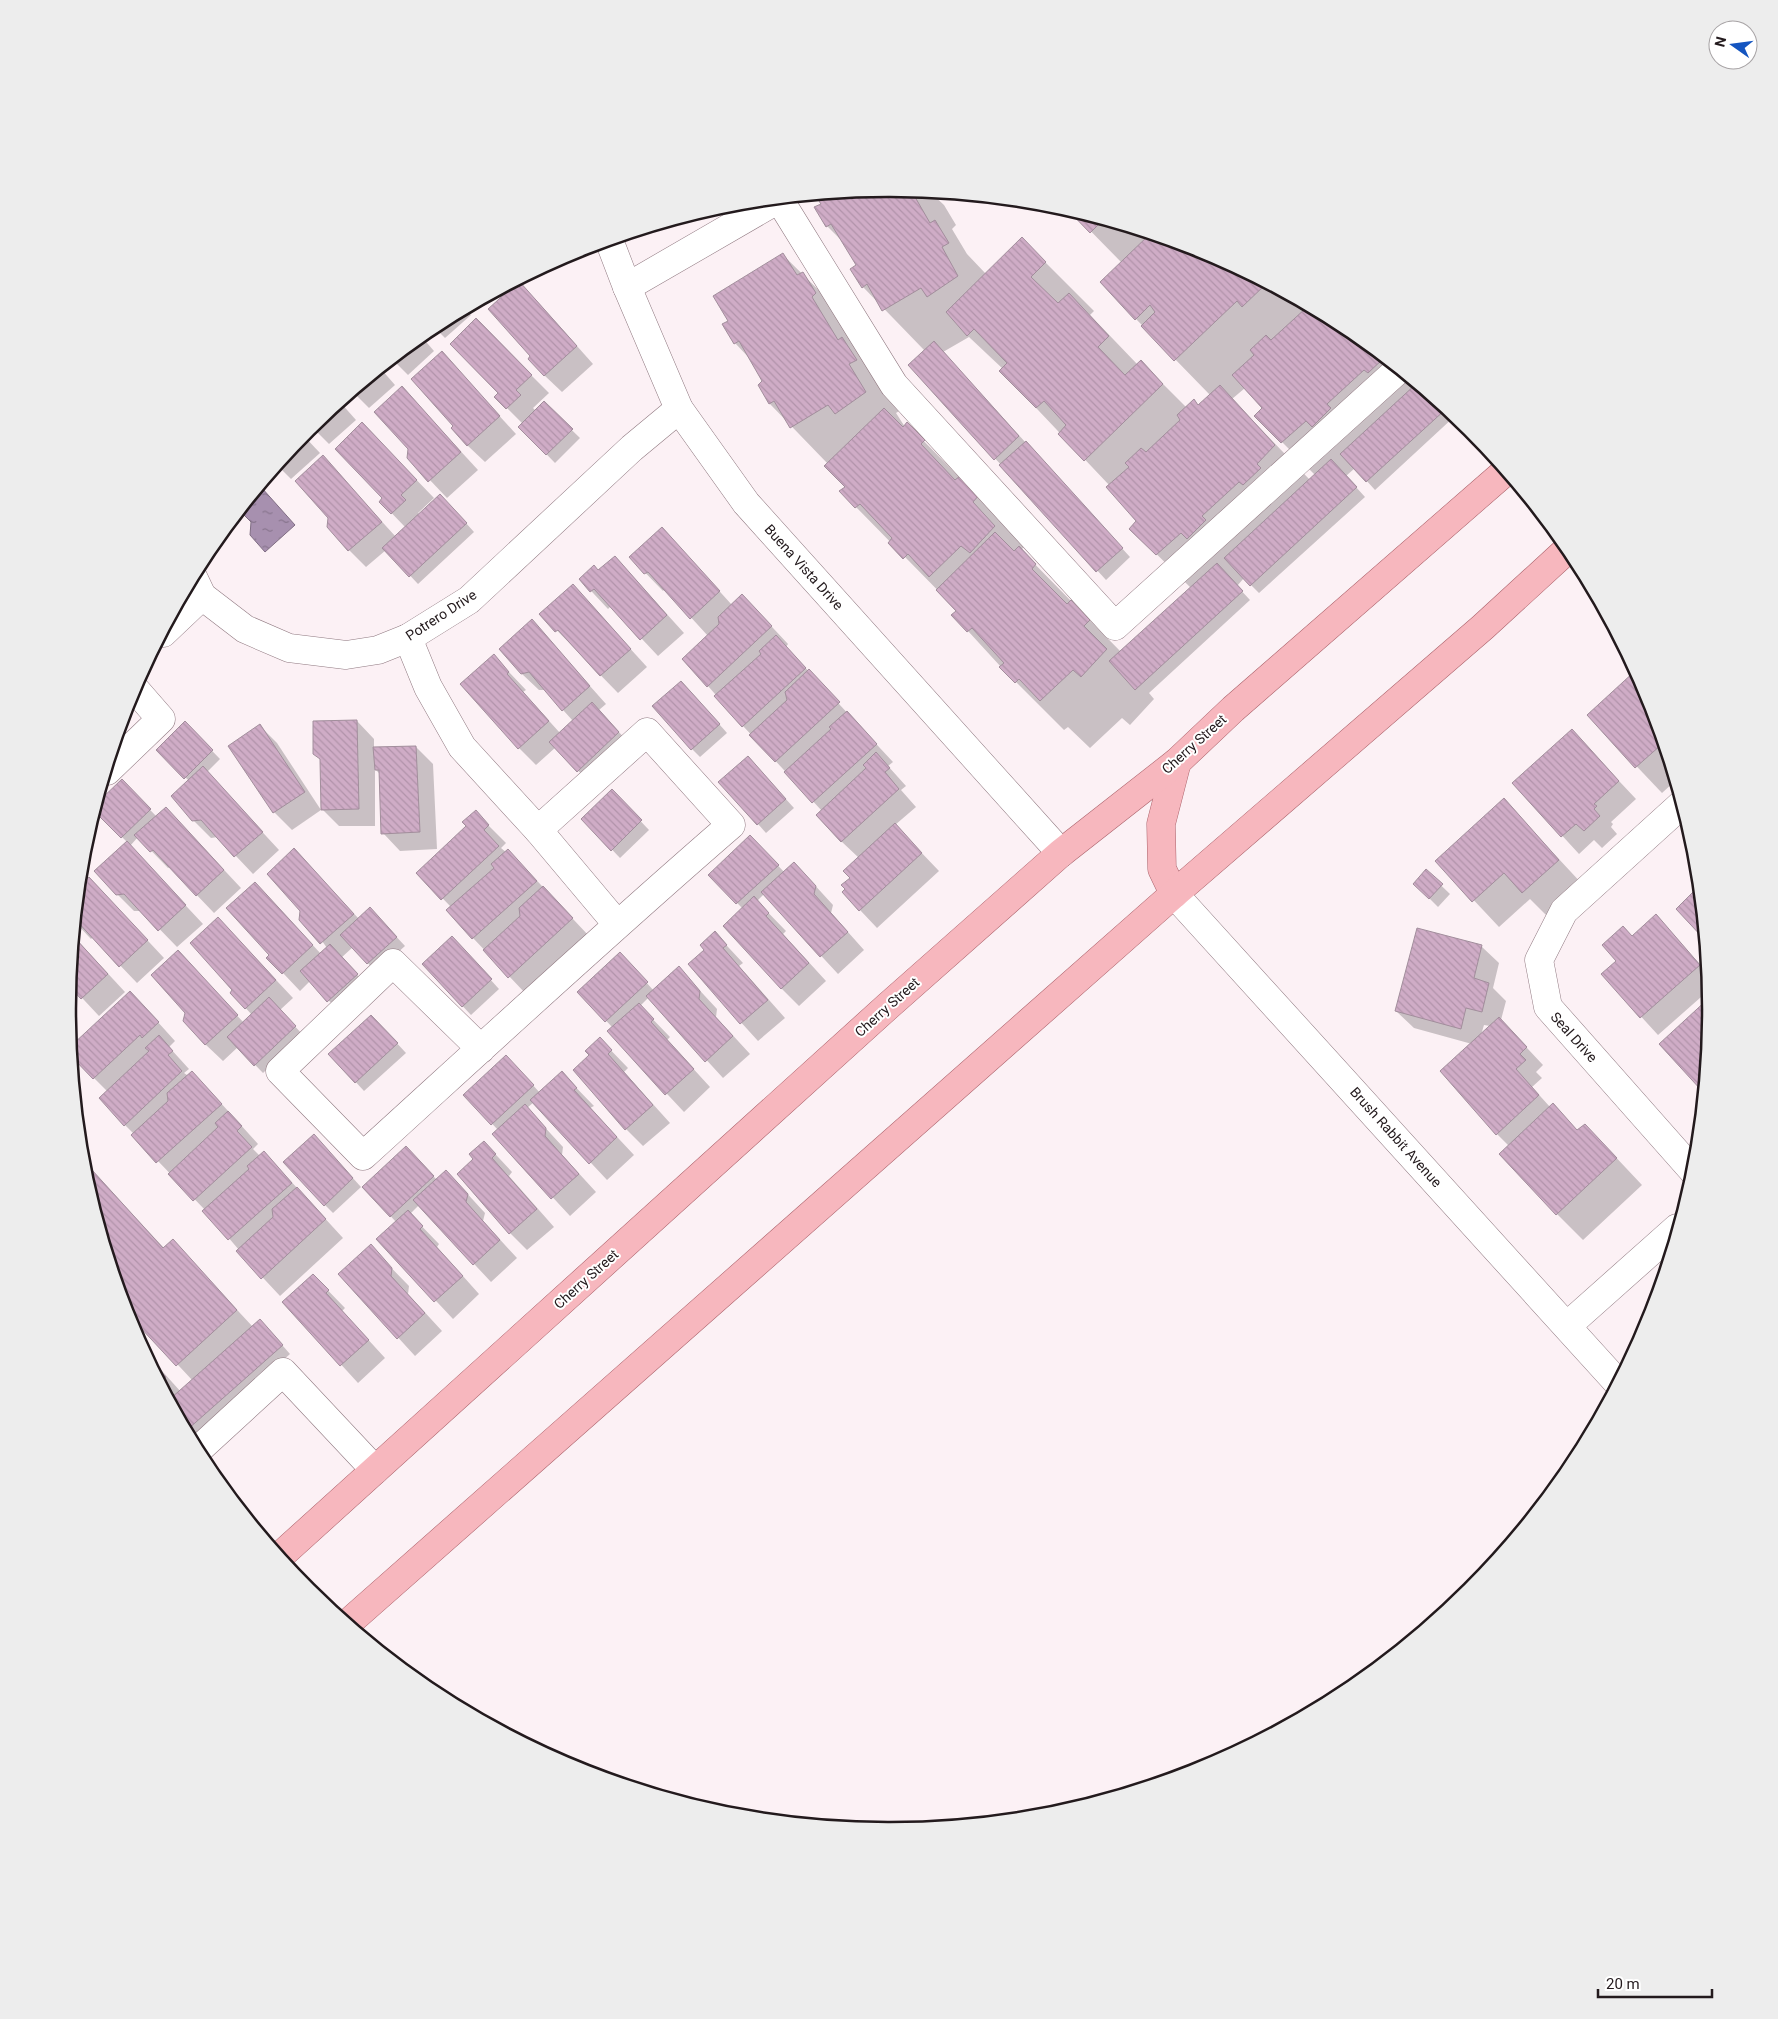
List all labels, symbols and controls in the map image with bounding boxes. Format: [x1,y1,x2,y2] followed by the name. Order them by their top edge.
[1708,20,1758,70] north arrow
[1711,35,1729,49] text: N
[761,521,847,613] street label: Buena Vista Drive
[403,586,479,644] street label: Potrero Drive
[1159,711,1230,777] street label: Cherry Street
[852,974,923,1040] street label: Cherry Street
[1547,1009,1601,1065] street label: Seal Drive
[1347,1084,1445,1190] street label: Brush Rabbit Avenue
[551,1246,622,1312] street label: Cherry Street
[1598,1966,1712,1998] scale bar
[1606,1975,1640,1993] text: 20 m

